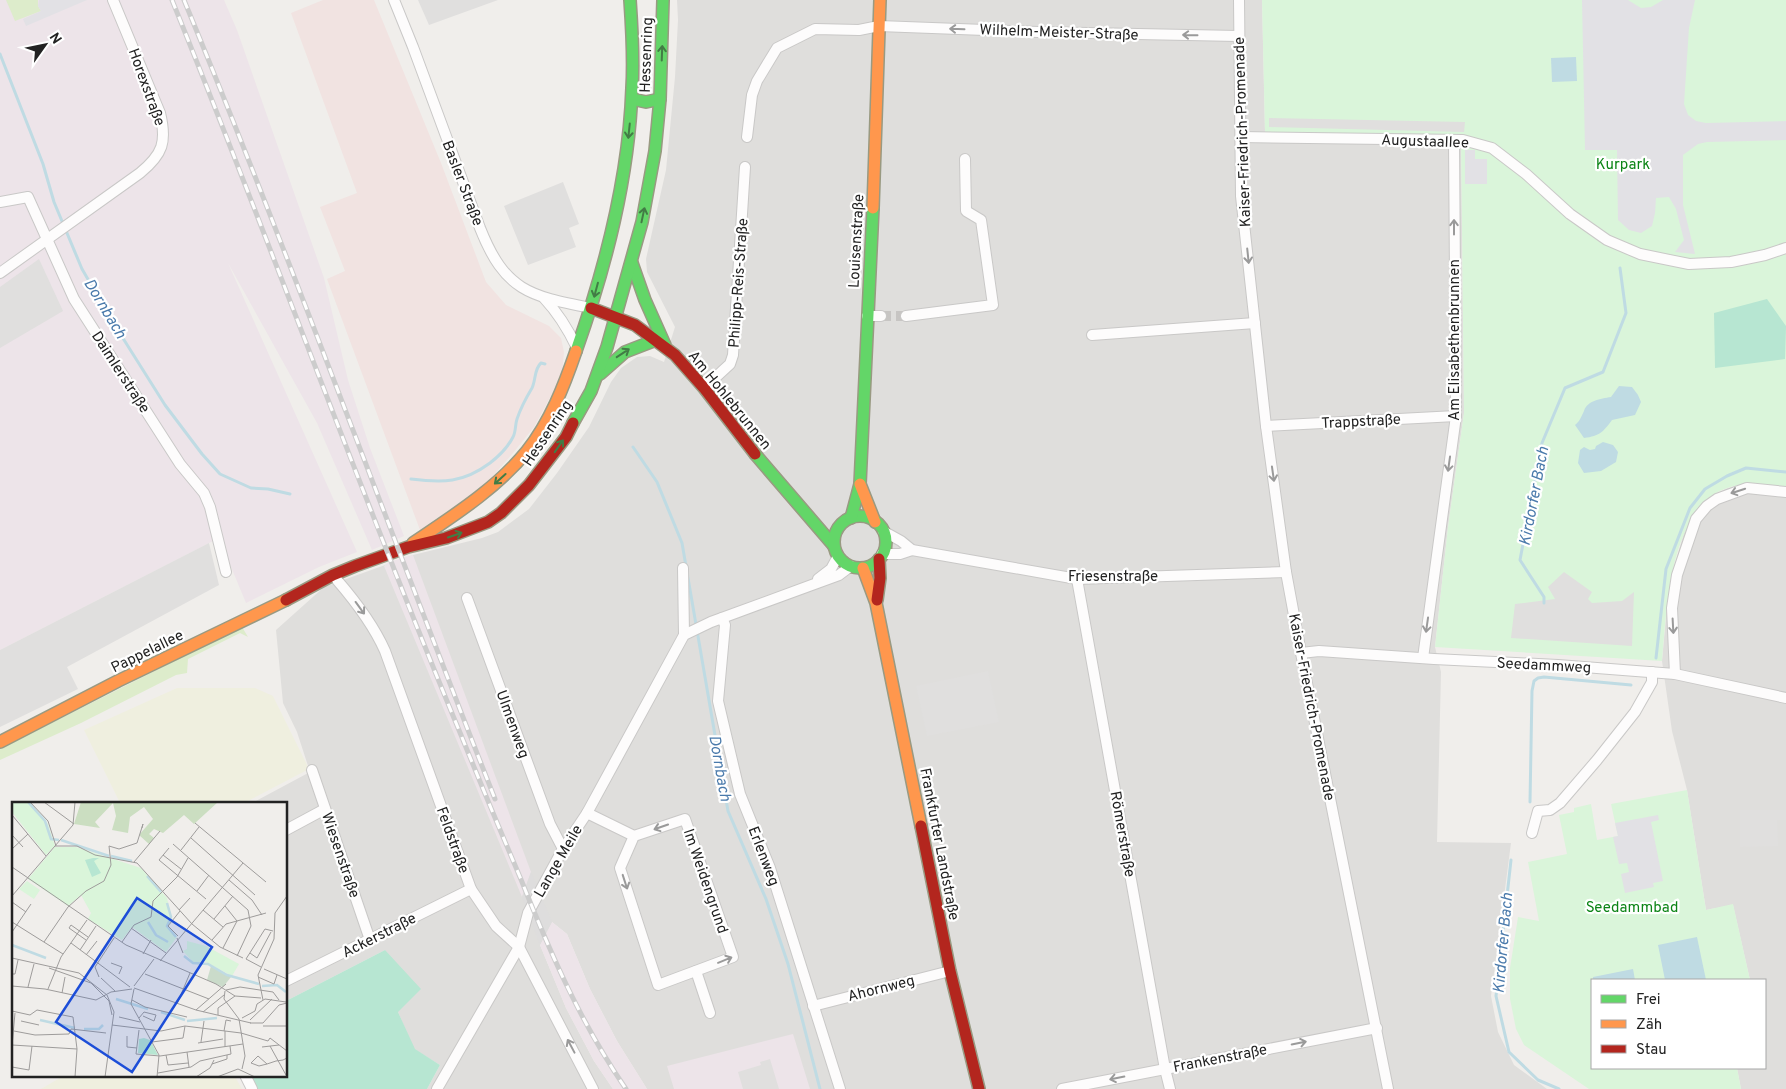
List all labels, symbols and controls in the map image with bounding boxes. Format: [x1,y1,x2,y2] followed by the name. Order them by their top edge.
[637,17,658,93] street label: Hessenring
[20,20,70,70] north arrow
[979,21,1139,46] street label: Wilhelm-Meister-Straße
[949,24,965,33] one-way arrow
[45,30,65,48] text: N
[1182,30,1198,40] one-way arrow
[1231,37,1256,227] street label: Kaiser-Friedrich-Promenade
[123,46,168,129] street label: Horexstraße
[658,46,667,62] one-way arrow
[624,122,634,138] one-way arrow
[1381,131,1469,154] street label: Augustaallee
[437,138,487,229] street label: Basler Straße
[1596,156,1650,175] park label: Kurpark
[846,193,869,289] street label: Louisenstraße
[639,207,648,223] one-way arrow
[725,217,754,349] street label: Philipp-Reis-Straße
[1449,219,1459,236] one-way arrow
[1243,248,1252,264] one-way arrow
[1446,259,1465,421] street label: Am Elisabethenbrunnen
[78,275,130,343] water label: Dornbach
[591,281,601,297] one-way arrow
[86,328,153,417] street label: Daimlerstraße
[683,347,775,454] street label: Am Hohlebrunnen
[615,348,629,358] one-way arrow
[519,397,577,471] street label: Hessenring
[1321,411,1401,434] street label: Trappstraße
[554,440,564,454] one-way arrow
[1516,445,1554,548] water label: Kirdorfer Bach
[1444,456,1454,472] one-way arrow
[1268,466,1278,482] one-way arrow
[493,473,506,485] one-way arrow
[1730,487,1746,497] one-way arrow
[447,530,462,539] one-way arrow
[1068,568,1158,587] street label: Friesenstraße
[355,601,365,615] one-way arrow
[1283,612,1338,803] street label: Kaiser-Friedrich-Promenade
[1422,617,1432,633] one-way arrow
[1668,618,1677,634] one-way arrow
[108,627,187,678] street label: Pappelallee
[1496,655,1592,678] street label: Seedammweg
[491,688,533,761] street label: Ulmenweg
[703,734,735,803] water label: Dornbach
[914,766,963,922] street label: Frankfurter Landstraße
[1105,790,1138,879] street label: Römerstraße
[12,802,288,1076] inset map
[431,805,472,876] street label: Feldstraße
[316,810,363,901] street label: Wiesenstraße
[531,822,588,902] street label: Lange Meile
[653,823,669,832] one-way arrow
[743,824,783,889] street label: Erlenweg
[678,827,731,936] street label: Im Weidengrund
[620,873,630,889] one-way arrow
[1490,892,1518,994] water label: Kirdorfer Bach
[1586,899,1678,918] park label: Seedammbad
[339,910,420,963] street label: Ackerstraße
[717,955,732,964] one-way arrow
[846,972,917,1007] street label: Ahornweg
[1591,979,1766,1069] legend
[1636,991,1661,1010] text: Frei
[1636,1016,1662,1035] text: Zäh
[1290,1038,1306,1047] one-way arrow
[566,1039,575,1054] one-way arrow
[1172,1041,1269,1078] street label: Frankenstraße
[1636,1041,1667,1060] text: Stau
[1109,1074,1125,1084] one-way arrow

